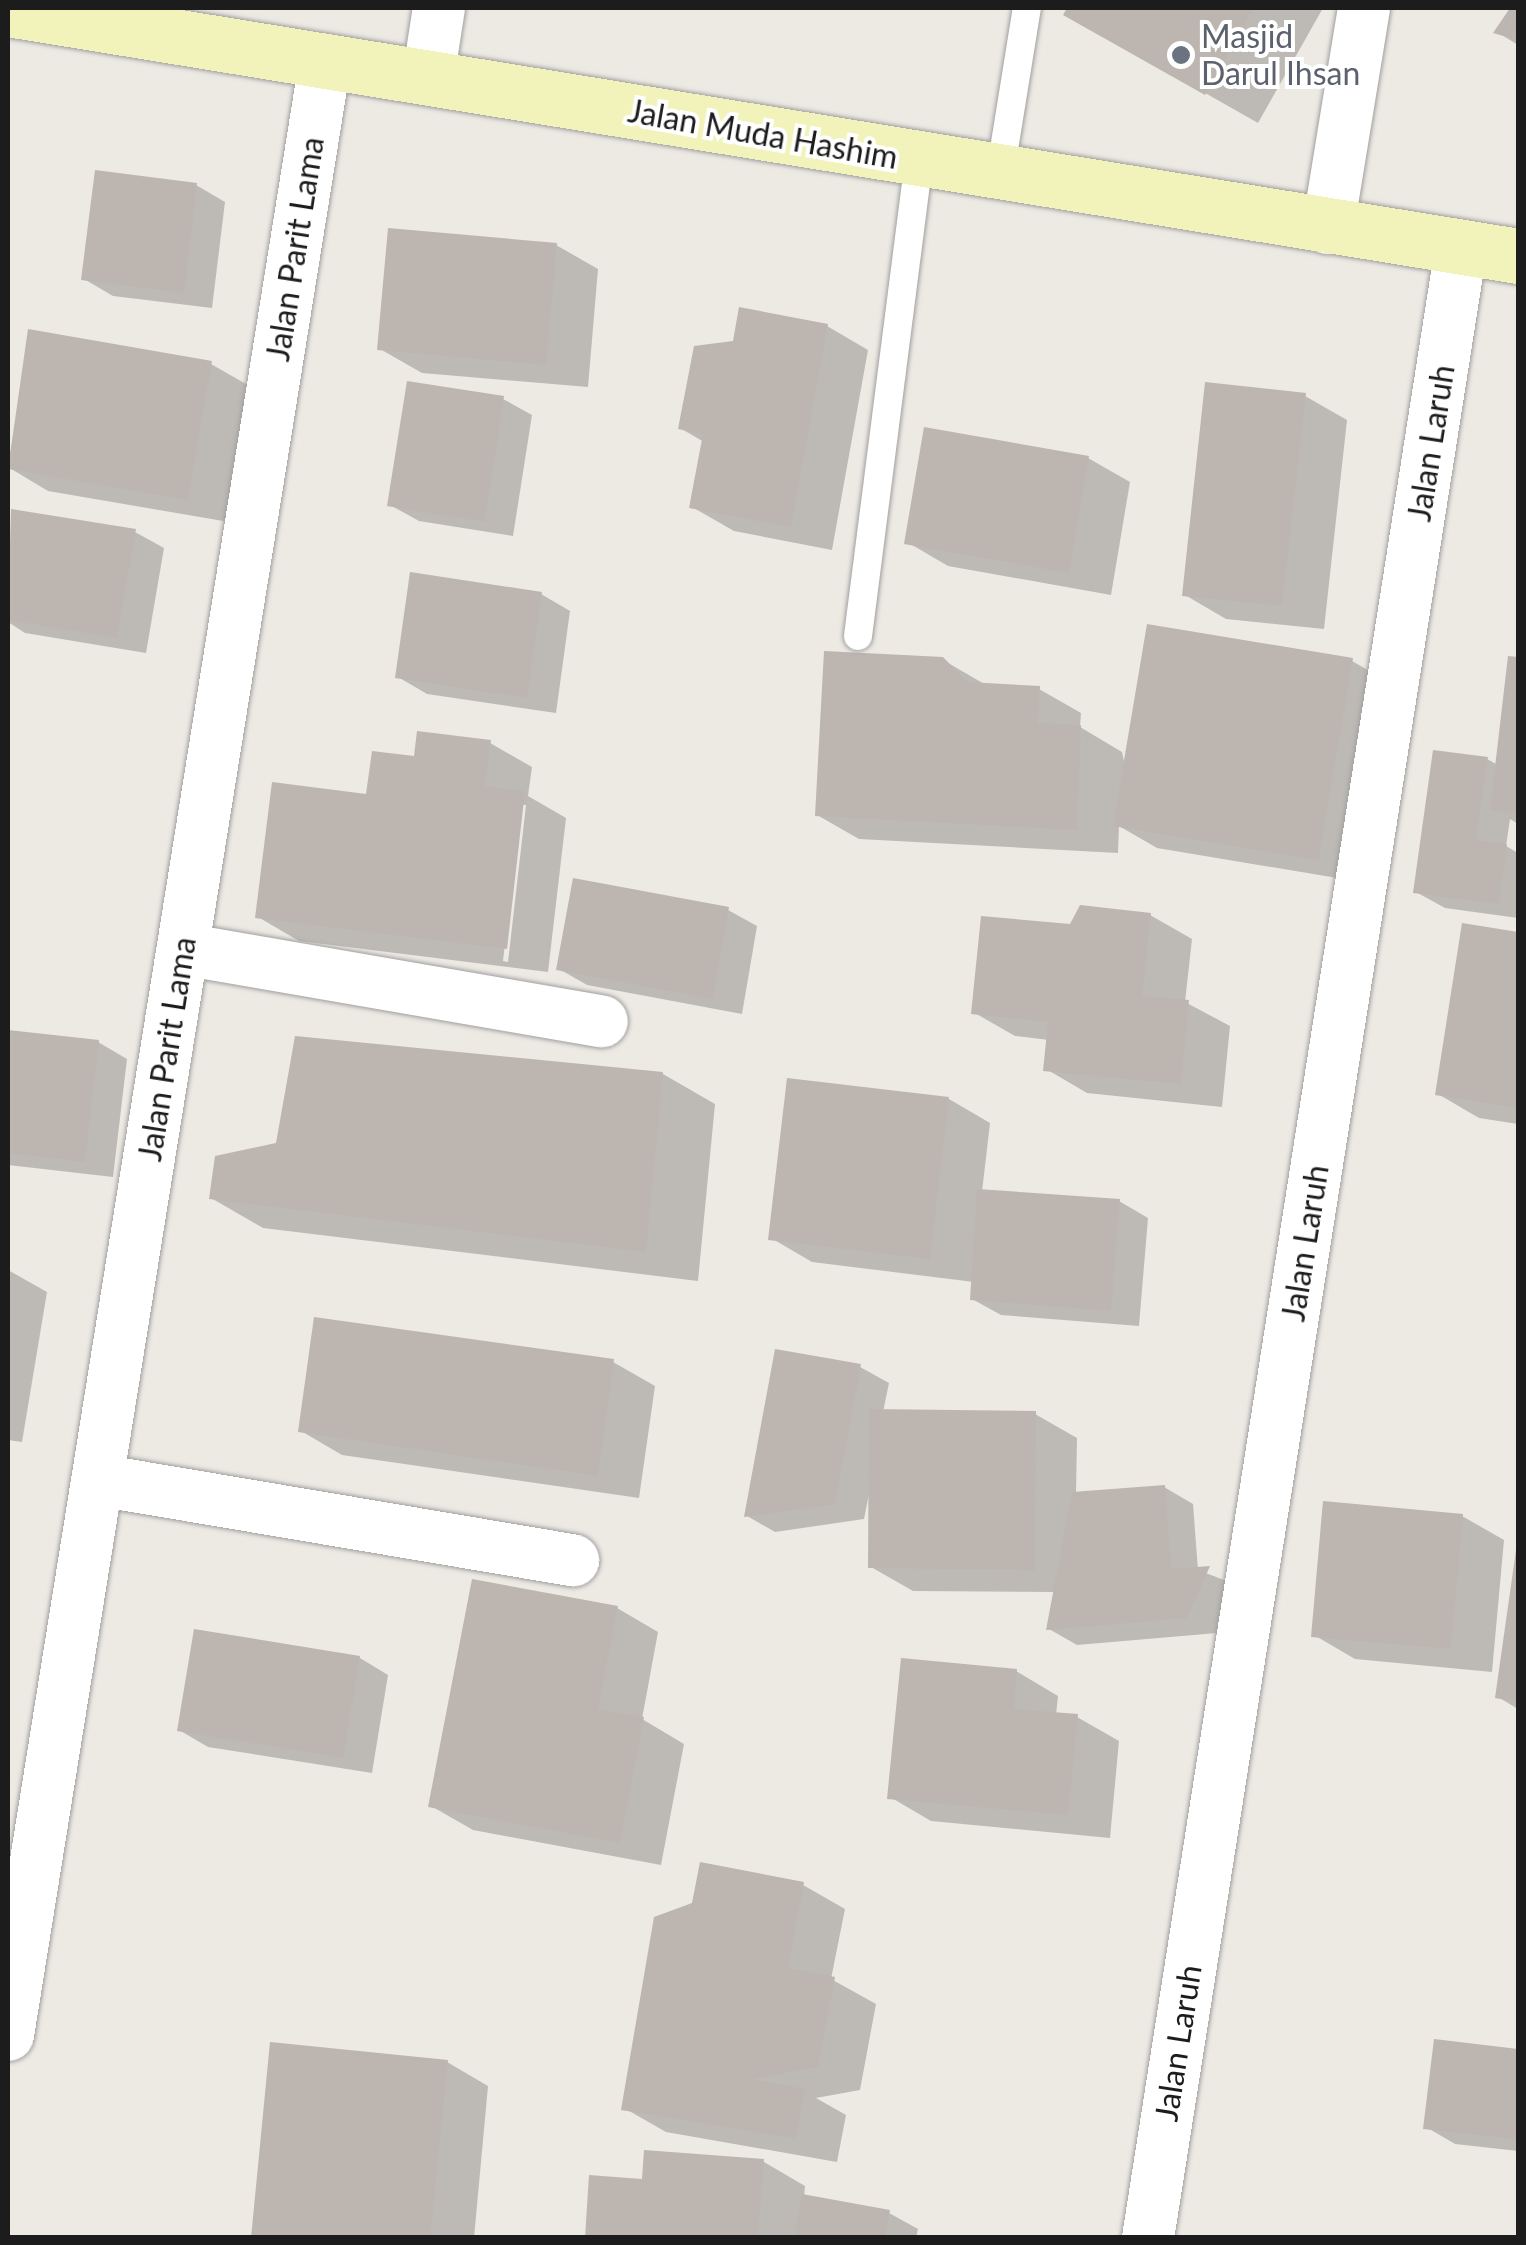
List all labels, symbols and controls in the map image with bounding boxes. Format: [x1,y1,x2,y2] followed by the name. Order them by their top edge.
[1201,18,1360,93] place label: Masjid Darul Ihsan
[1170,44,1192,66] marker: Masjid Darul Ihsan
[625,91,901,177] street label: Jalan Muda Hashim
[258,134,332,364] street label: Jalan Parit Lama
[1400,362,1462,524] street label: Jalan Laruh
[130,934,204,1164] street label: Jalan Parit Lama
[1274,1162,1336,1324] street label: Jalan Laruh
[1147,1962,1209,2124] street label: Jalan Laruh

